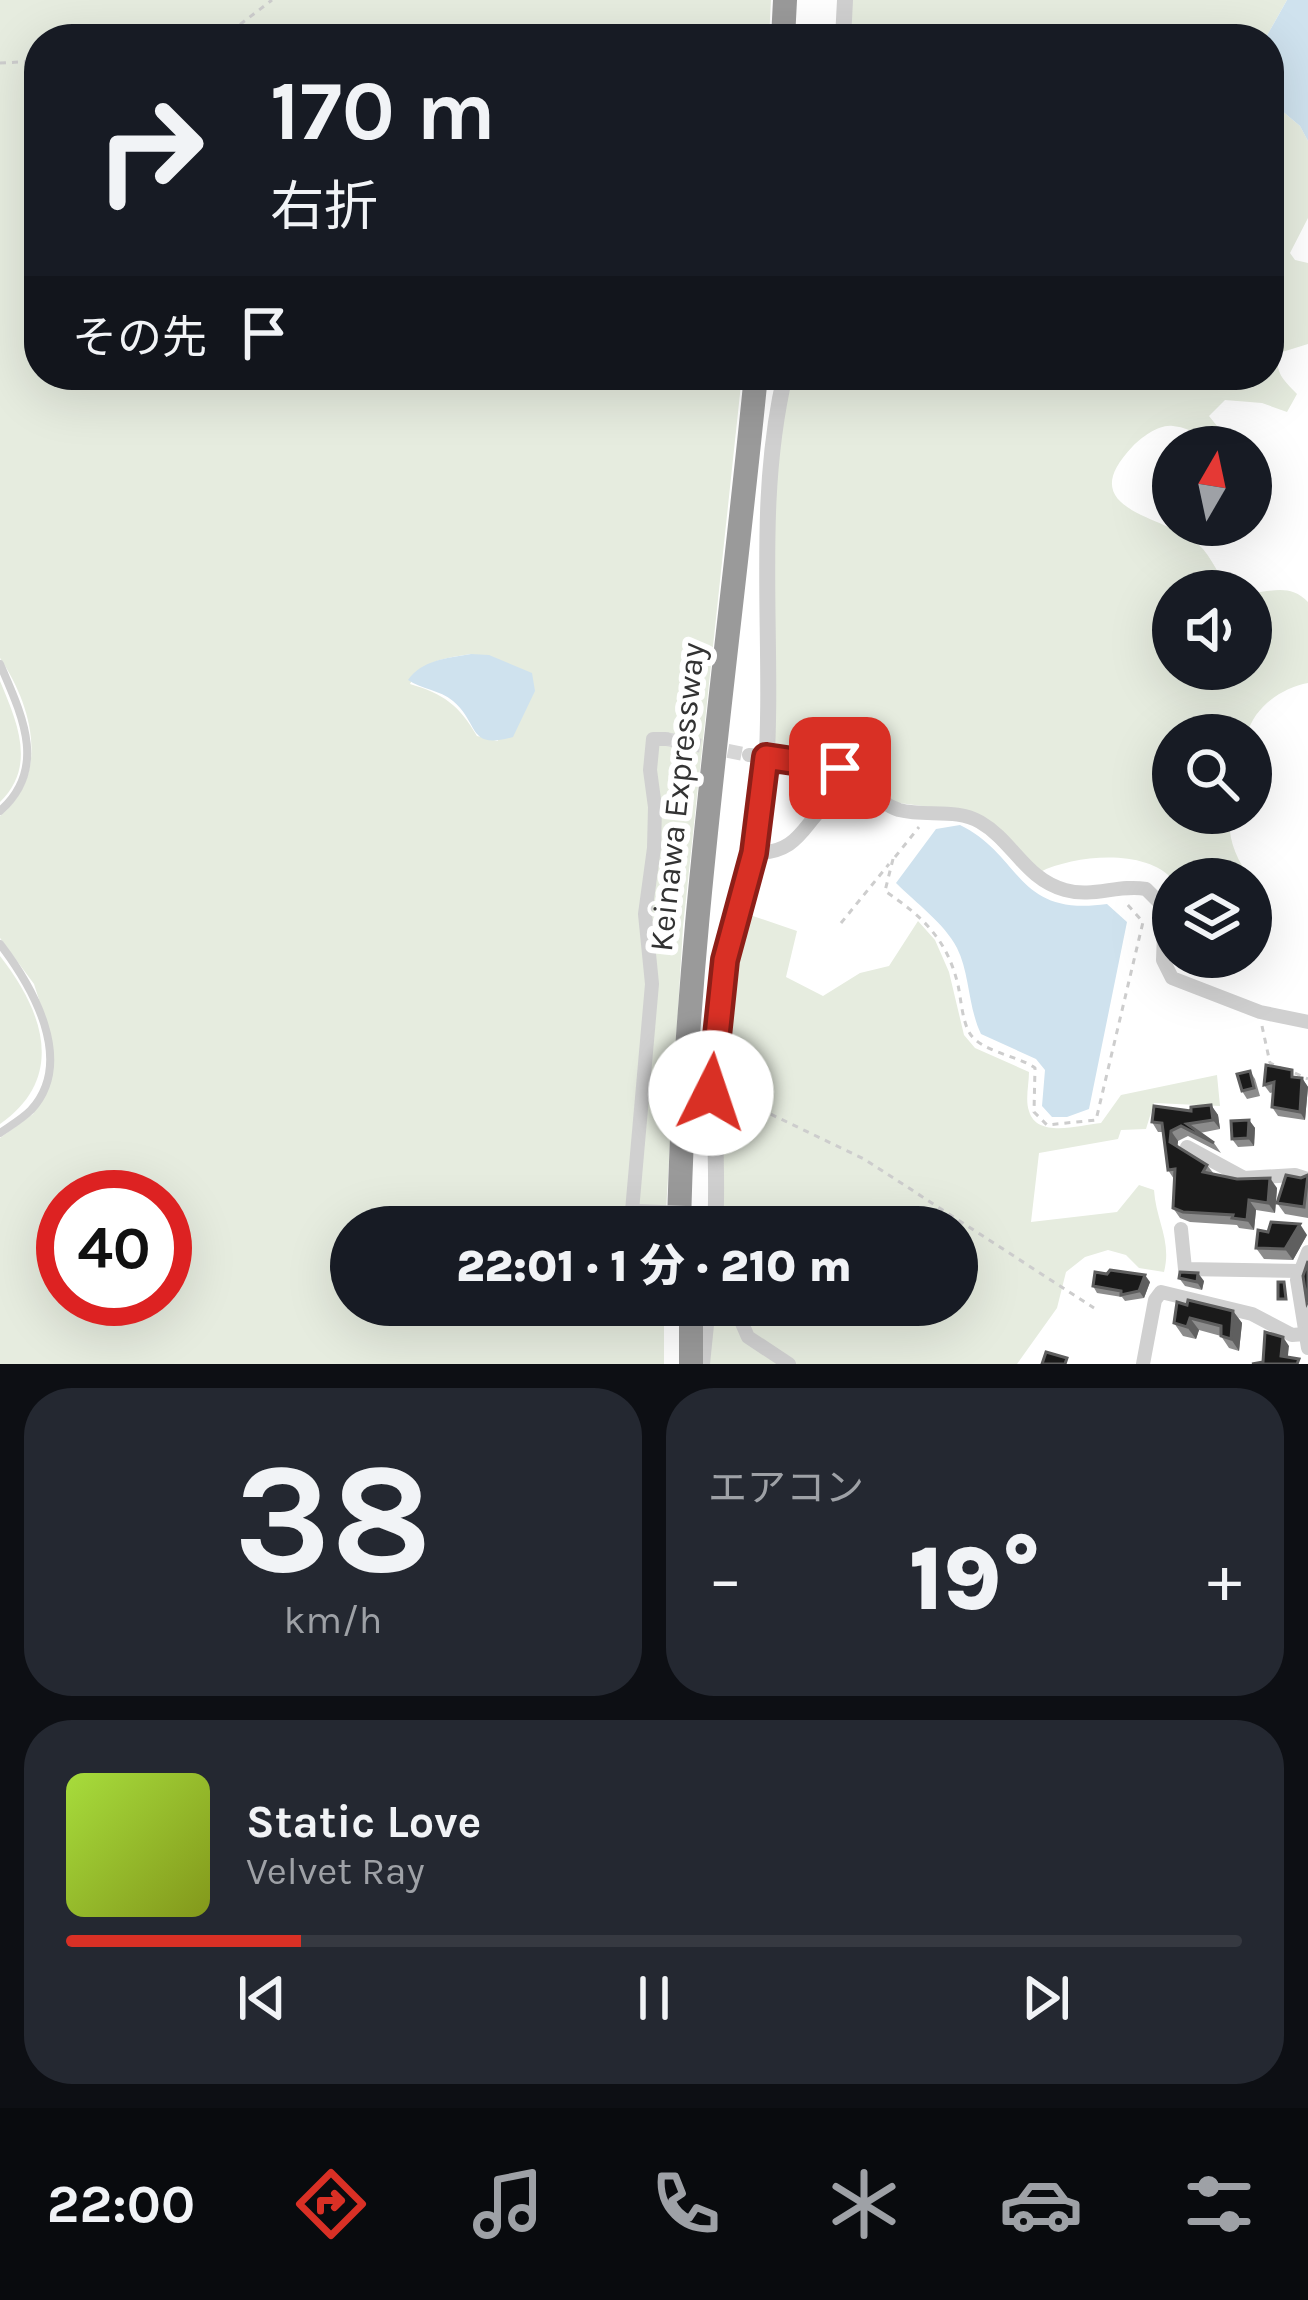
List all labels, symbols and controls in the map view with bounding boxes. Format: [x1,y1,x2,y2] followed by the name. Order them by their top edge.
[270,62,496,160] text: 170 m
[72,72,228,228] icon: right
[270,175,378,239] text: 右折
[231,300,297,366] icon: arrive
[72,312,207,364] text: その先
[1152,426,1272,546] north arrow
[1152,426,1272,978] map controls
[1152,570,1272,690] button: sound
[642,641,712,953] street label: Keinawa Expressway
[1152,714,1272,834] button: search
[789,717,891,819] pin
[807,735,873,801] icon: arrive
[1152,858,1272,978] button: layers
[648,1030,774,1156] position arrow
[36,1170,192,1326] speed limit sign: 40
[456,1240,852,1292] text: 22:01 · 1 分 · 210 m
[234,1428,432,1610] text: 38
[708,1465,864,1511] text: エアコン
[909,1526,1041,1632] text: 19°
[708,1540,743,1618] text: −
[1207,1540,1242,1618] text: +
[284,1597,382,1643] text: km/h
[246,1796,481,1848] text: Static Love
[246,1848,425,1894] text: Velvet Ray
[229,1965,295,2031] icon: previous
[621,1965,687,2031] icon: pause
[1013,1965,1079,2031] icon: next
[289,2162,373,2246] icon: directions
[466,2162,550,2246] icon: music
[644,2162,728,2246] icon: phone
[822,2162,906,2246] icon: climate
[999,2162,1083,2246] icon: car
[1177,2162,1261,2246] icon: filters
[47,2172,195,2236] text: 22:00

